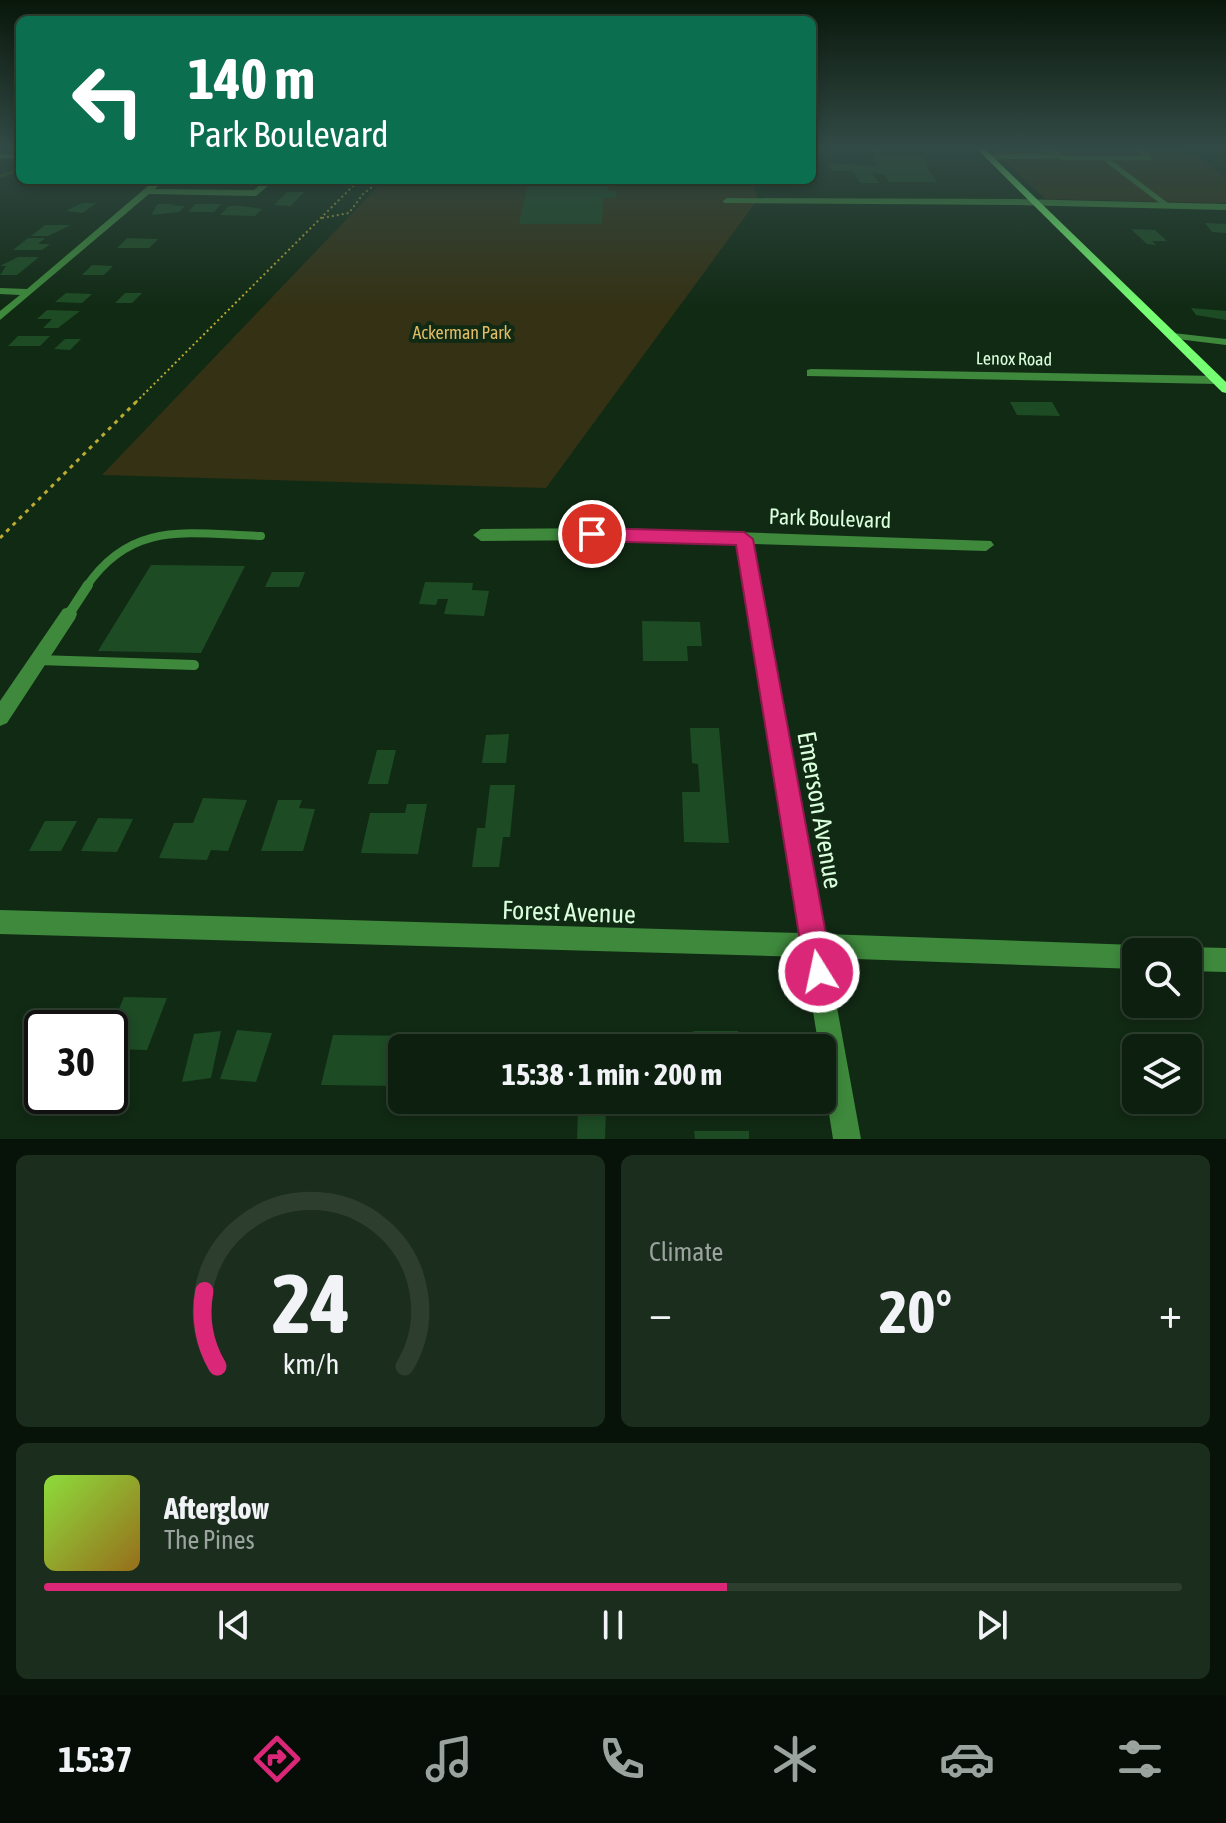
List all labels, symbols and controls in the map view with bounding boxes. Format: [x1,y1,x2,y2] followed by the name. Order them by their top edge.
[188,47,315,111] text: 140 m
[56,48,160,152] icon: left
[188,113,388,155] text: Park Boulevard
[412,322,512,343] park label: Ackerman Park
[976,347,1052,370] street label: Lenox Road
[558,500,626,568] pin
[768,503,892,533] street label: Park Boulevard
[570,512,614,556] icon: arrive
[791,729,849,891] street label: Emerson Avenue
[502,895,636,929] street label: Forest Avenue
[777,930,861,1014] position arrow
[1122,938,1202,1114] map controls
[1122,938,1202,1018] button: search
[24,1010,128,1114] speed limit sign: 30
[1122,1034,1202,1114] button: layers
[502,1057,722,1091] text: 15:38 · 1 min · 200 m
[649,1237,723,1267] text: Climate
[271,1255,350,1351] text: 24
[879,1277,952,1346] text: 20°
[649,1287,672,1337] text: −
[1159,1287,1182,1337] text: +
[282,1347,339,1380] text: km/h
[164,1491,269,1525] text: Afterglow
[164,1525,255,1555] text: The Pines
[212,1603,256,1647] icon: previous
[591,1603,635,1647] icon: pause
[970,1603,1014,1647] icon: next
[249,1731,305,1787] icon: directions
[421,1731,477,1787] icon: music
[594,1731,650,1787] icon: phone
[767,1731,823,1787] icon: climate
[939,1731,995,1787] icon: car
[1112,1731,1168,1787] icon: filters
[58,1738,132,1780] text: 15:37

